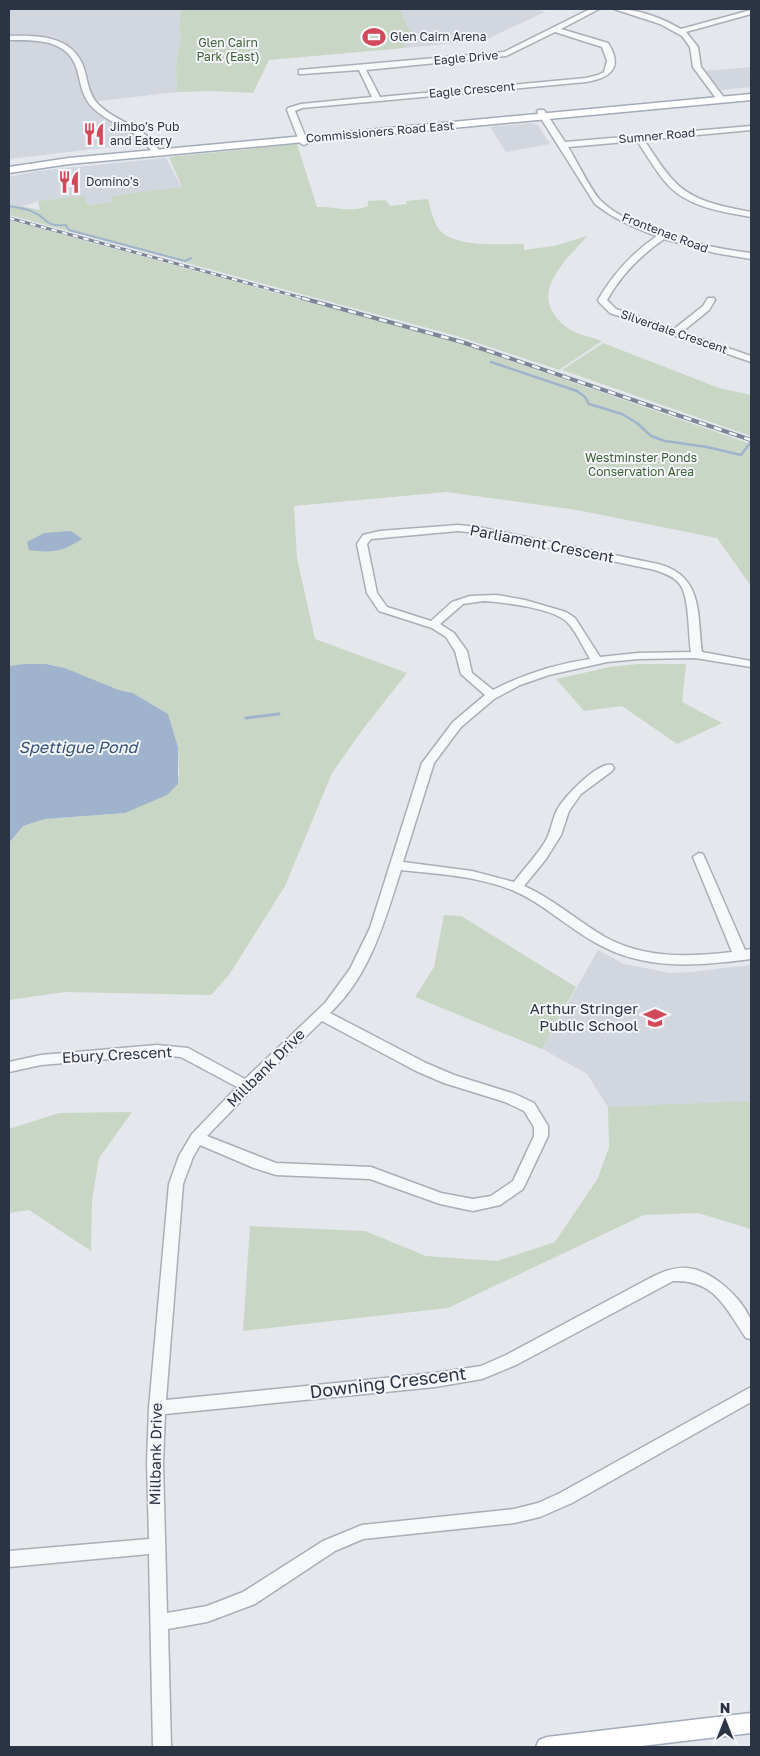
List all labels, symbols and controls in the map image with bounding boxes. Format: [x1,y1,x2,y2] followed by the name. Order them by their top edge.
[361,24,387,50] sports icon: Glen Cairn Arena
[390,29,486,44] place label: Glen Cairn Arena
[196,35,260,64] park label: Glen Cairn Park (East)
[433,47,499,68] street label: Eagle Drive
[428,78,516,101] street label: Eagle Crescent
[305,118,455,145] street label: Commissioners Road East
[110,119,179,148] place label: Jimbo's Pub and Eatery
[81,121,107,147] restaurant icon: Jimbo's Pub and Eatery
[618,125,696,146] street label: Sumner Road
[56,169,82,195] restaurant icon: Domino's
[86,174,139,189] place label: Domino's
[620,209,710,256] street label: Frontenac Road
[619,306,730,357] street label: Silverdale Crescent
[585,450,697,479] park label: Westminster Ponds Conservation Area
[469,520,616,566] street label: Parliament Crescent
[19,737,139,757] water label: Spettigue Pond
[530,999,638,1034] place label: Arthur Stringer Public School
[642,1005,668,1031] school or university icon: Arthur Stringer Public School
[223,1024,308,1110] street label: Millbank Drive
[61,1042,173,1066] street label: Ebury Crescent
[308,1361,467,1403] street label: Downing Crescent
[145,1402,165,1506] street label: Millbank Drive
[700,1696,750,1746] north arrow
[720,1699,730,1716] text: N

